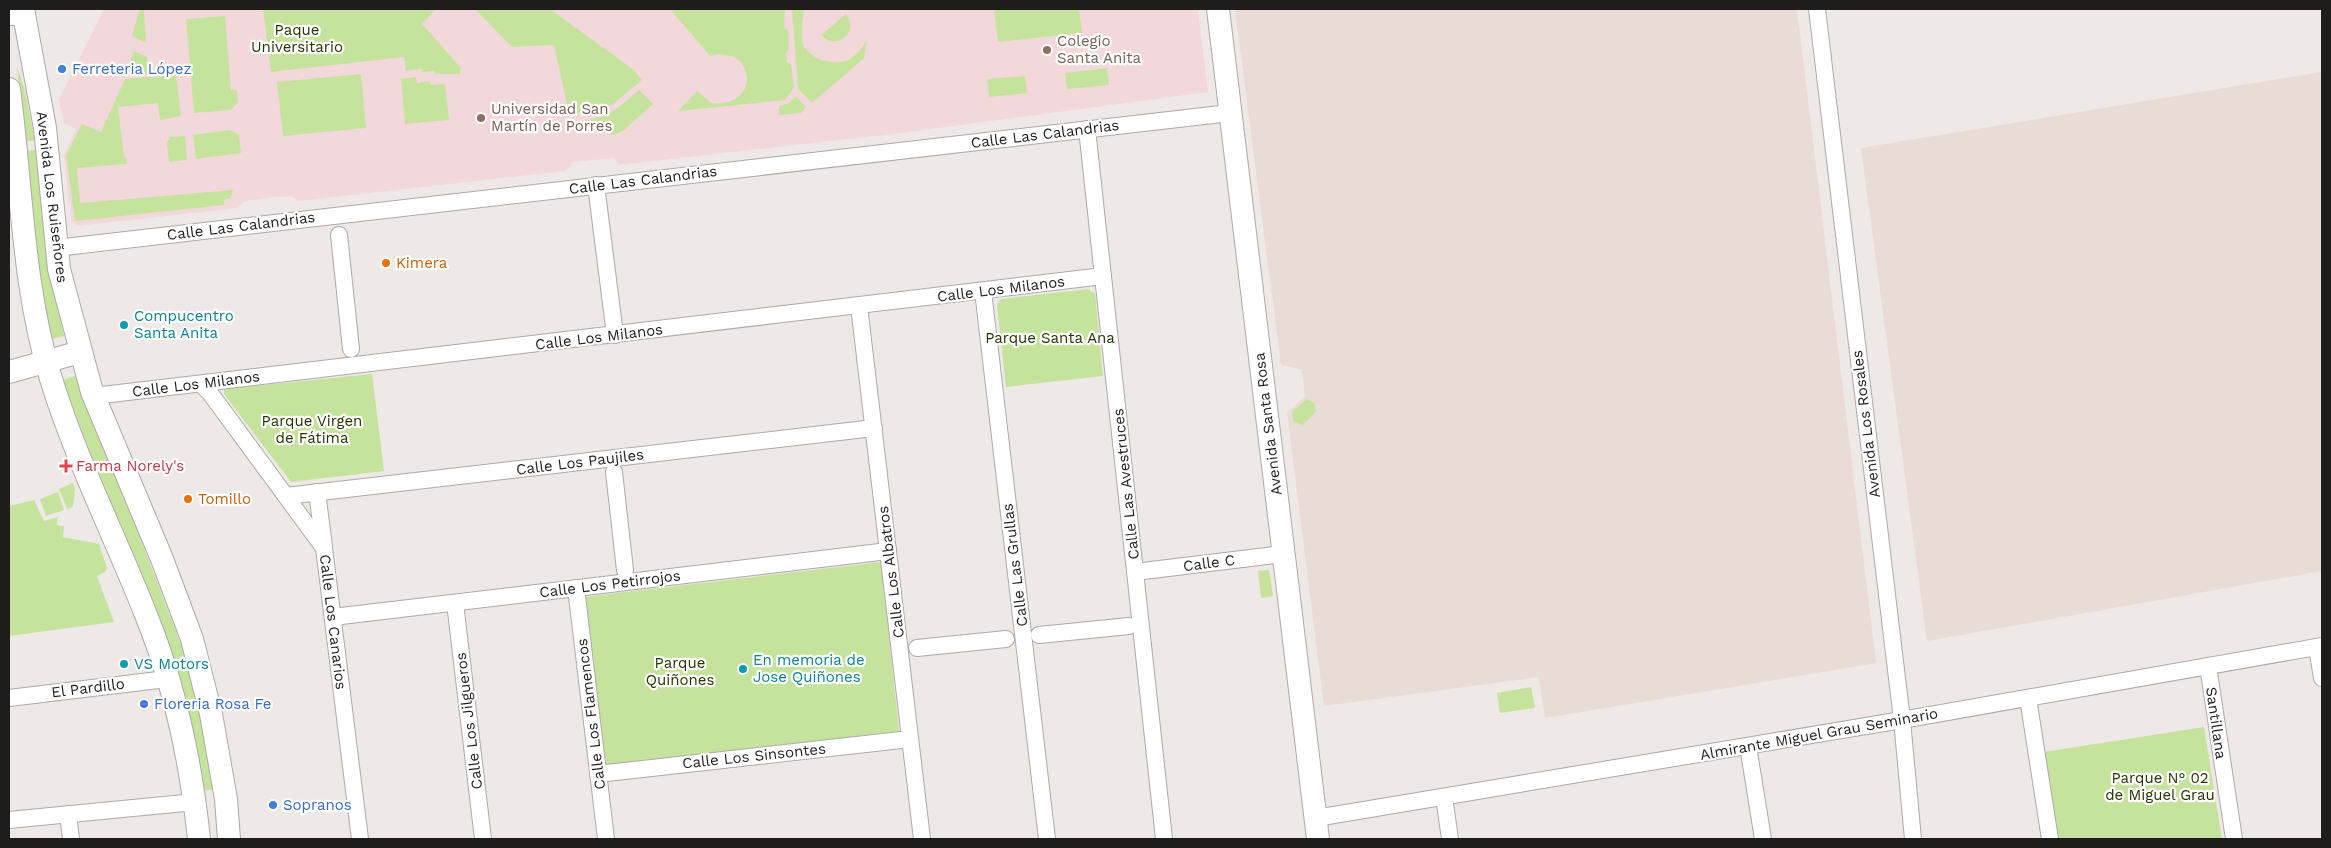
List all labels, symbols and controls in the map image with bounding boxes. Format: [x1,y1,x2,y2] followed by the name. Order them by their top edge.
[251,21,343,56] park label: Paque Universitario
[1057,32,1142,67] place label: Colegio Santa Anita
[1041,44,1053,56] marker: Colegio Santa Anita
[72,60,192,78] place label: Ferreteria López
[56,63,68,75] marker: Ferreteria López
[491,100,612,135] place label: Universidad San Martín de Porres
[33,110,71,284] street label: Avenida Los Ruiseñores
[475,112,487,124] marker: Universidad San Martín de Porres
[970,116,1120,152] street label: Calle Las Calandrias
[568,162,718,198] street label: Calle Las Calandrias
[166,208,316,244] street label: Calle Las Calandrias
[396,254,448,272] place label: Kimera
[380,257,392,269] marker: Kimera
[936,272,1066,306] street label: Calle Los Milanos
[134,307,234,342] place label: Compucentro Santa Anita
[118,319,130,331] marker: Compucentro Santa Anita
[534,320,664,354] street label: Calle Los Milanos
[985,329,1115,347] park label: Parque Santa Ana
[1848,349,1884,499] street label: Avenida Los Rosales
[1250,351,1286,496] street label: Avenida Santa Rosa
[131,367,261,401] street label: Calle Los Milanos
[1109,407,1143,561] street label: Calle Las Avestruces
[262,412,362,447] park label: Parque Virgen de Fátima
[515,445,645,479] street label: Calle Los Paujiles
[76,457,184,475] place label: Farma Norely's
[60,460,72,472] marker: Farma Norely's
[198,490,251,508] place label: Tomillo
[182,493,194,505] marker: Tomillo
[998,502,1031,628] street label: Calle Las Grullas
[874,505,908,639] street label: Calle Los Albatros
[1182,551,1236,575] street label: Calle C
[316,553,350,691] street label: Calle Los Canarios
[538,566,682,602] street label: Calle Los Petirrojos
[573,637,609,791] street label: Calle Los Flamencos
[452,651,486,790] street label: Calle Los Jilgueros
[753,651,865,686] place label: En memoria de Jose Quiñones
[646,654,714,689] park label: Parque Quiñones
[134,655,209,673] place label: VS Motors
[118,658,130,670] marker: VS Motors
[737,663,749,675] marker: En memoria de Jose Quiñones
[50,675,126,701] street label: El Pardillo
[2202,686,2230,761] street label: Santillana
[154,695,272,713] place label: Floreria Rosa Fe
[138,698,150,710] marker: Floreria Rosa Fe
[1699,704,1939,764] street label: Almirante Miguel Grau Seminario
[681,740,827,772] street label: Calle Los Sinsontes
[2105,769,2215,804] park label: Parque N° 02 de Miguel Grau
[283,796,352,814] place label: Sopranos
[267,799,279,811] marker: Sopranos

